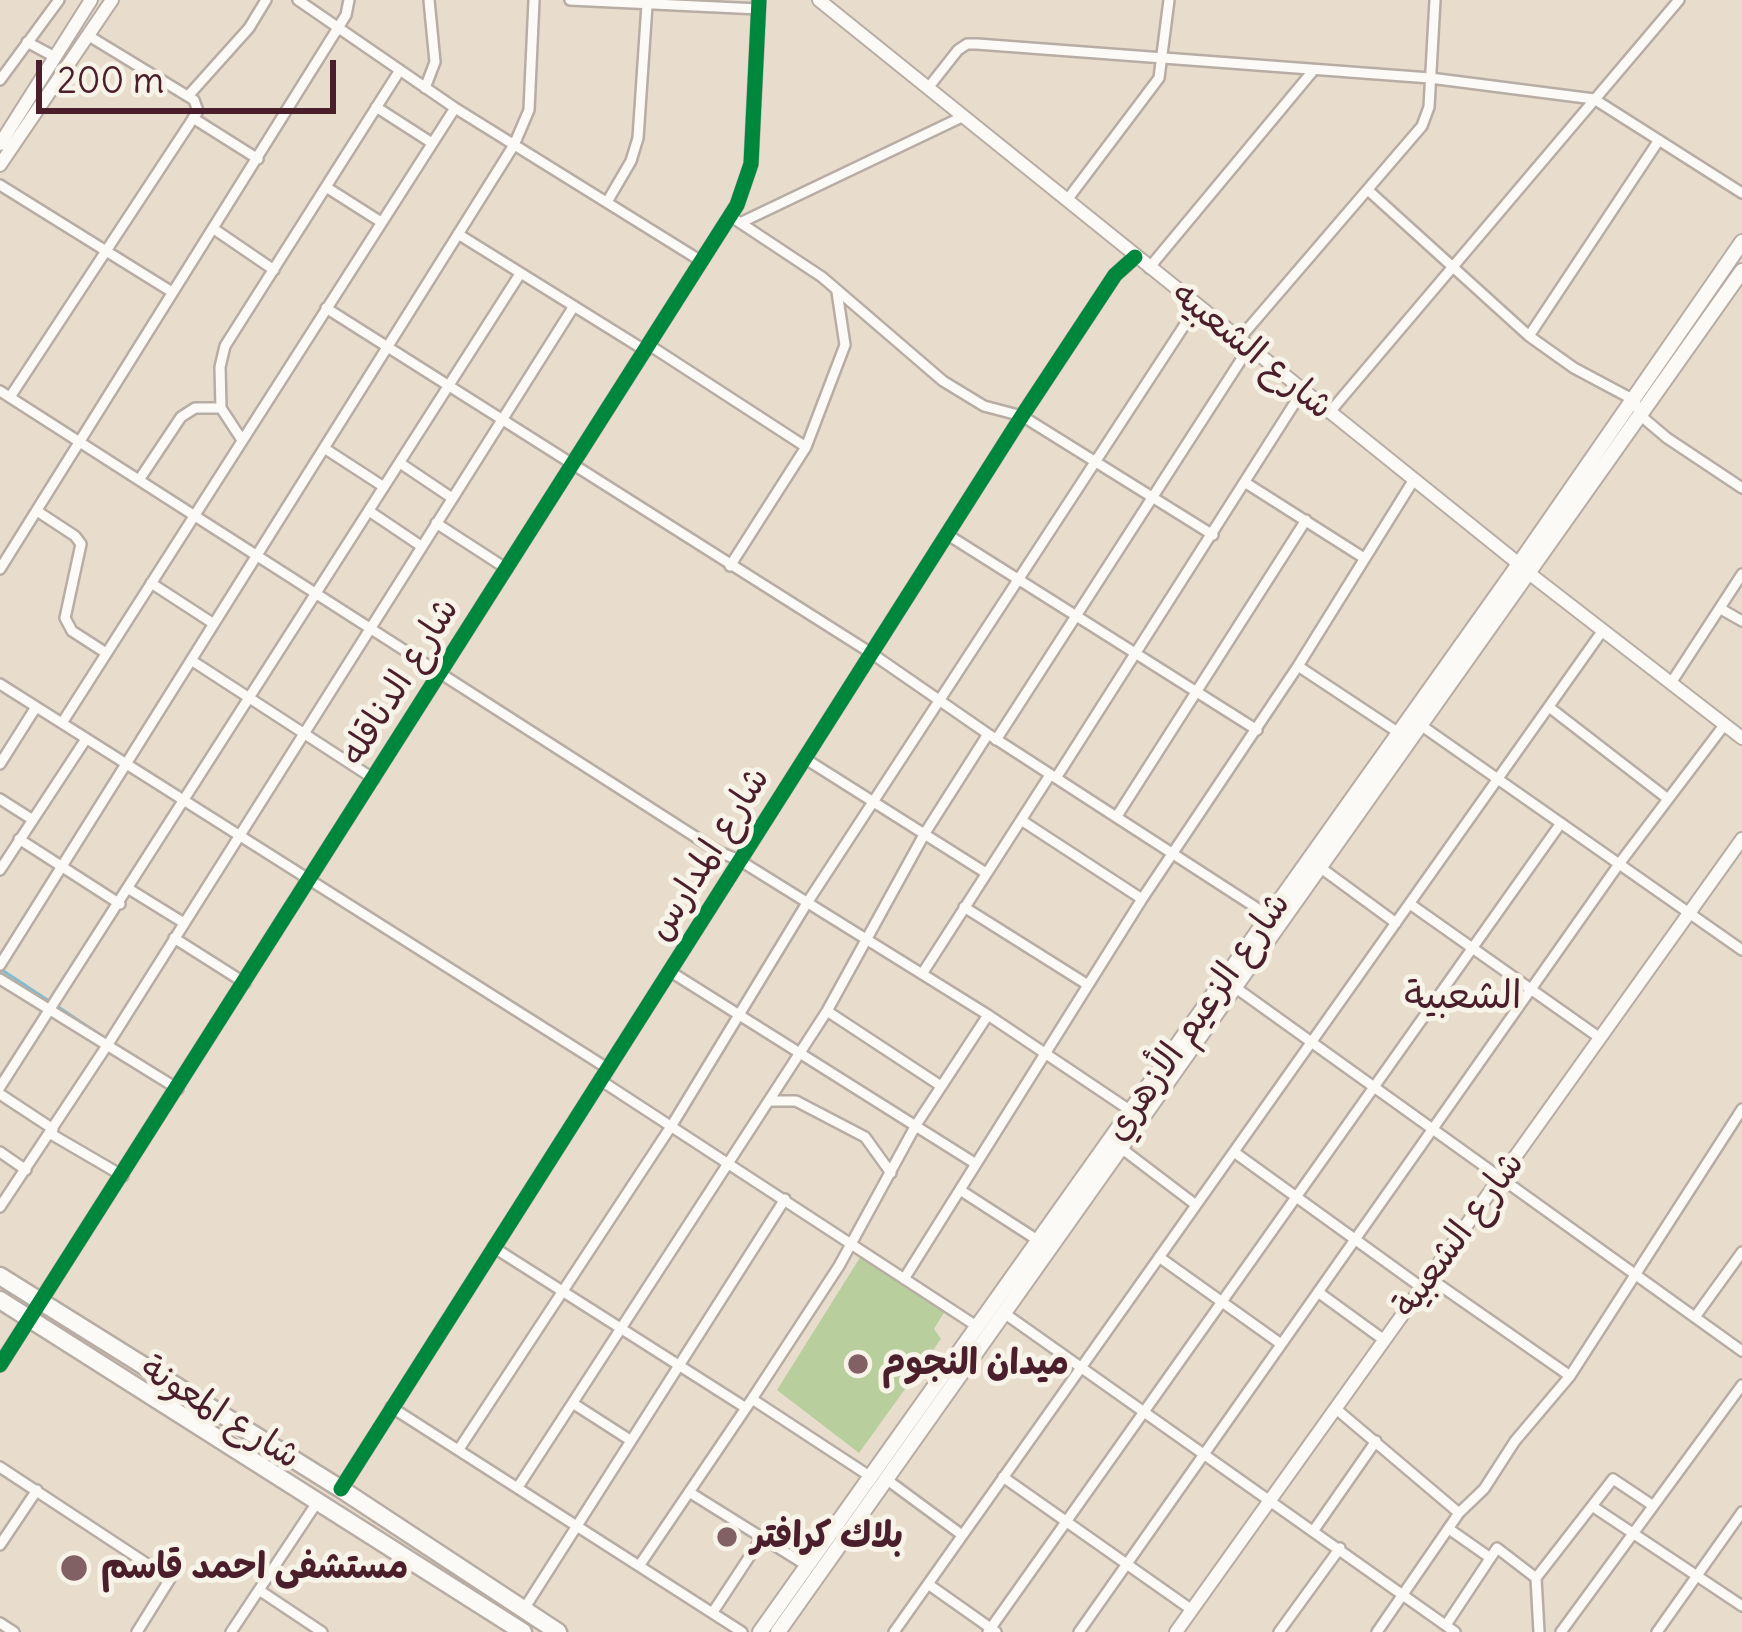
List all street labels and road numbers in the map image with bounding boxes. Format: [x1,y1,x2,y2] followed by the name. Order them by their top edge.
[1163,273,1341,429] street label: شارع الشعبيه
[331,590,469,774] street label: شارع الدناقله
[639,759,779,949] street label: شارع المدارس
[1096,884,1300,1150] street label: شارع الزعيم الأزهري
[1384,1143,1534,1327] street label: شارع الشعبية
[132,1347,308,1479] street label: شارع المعونة

